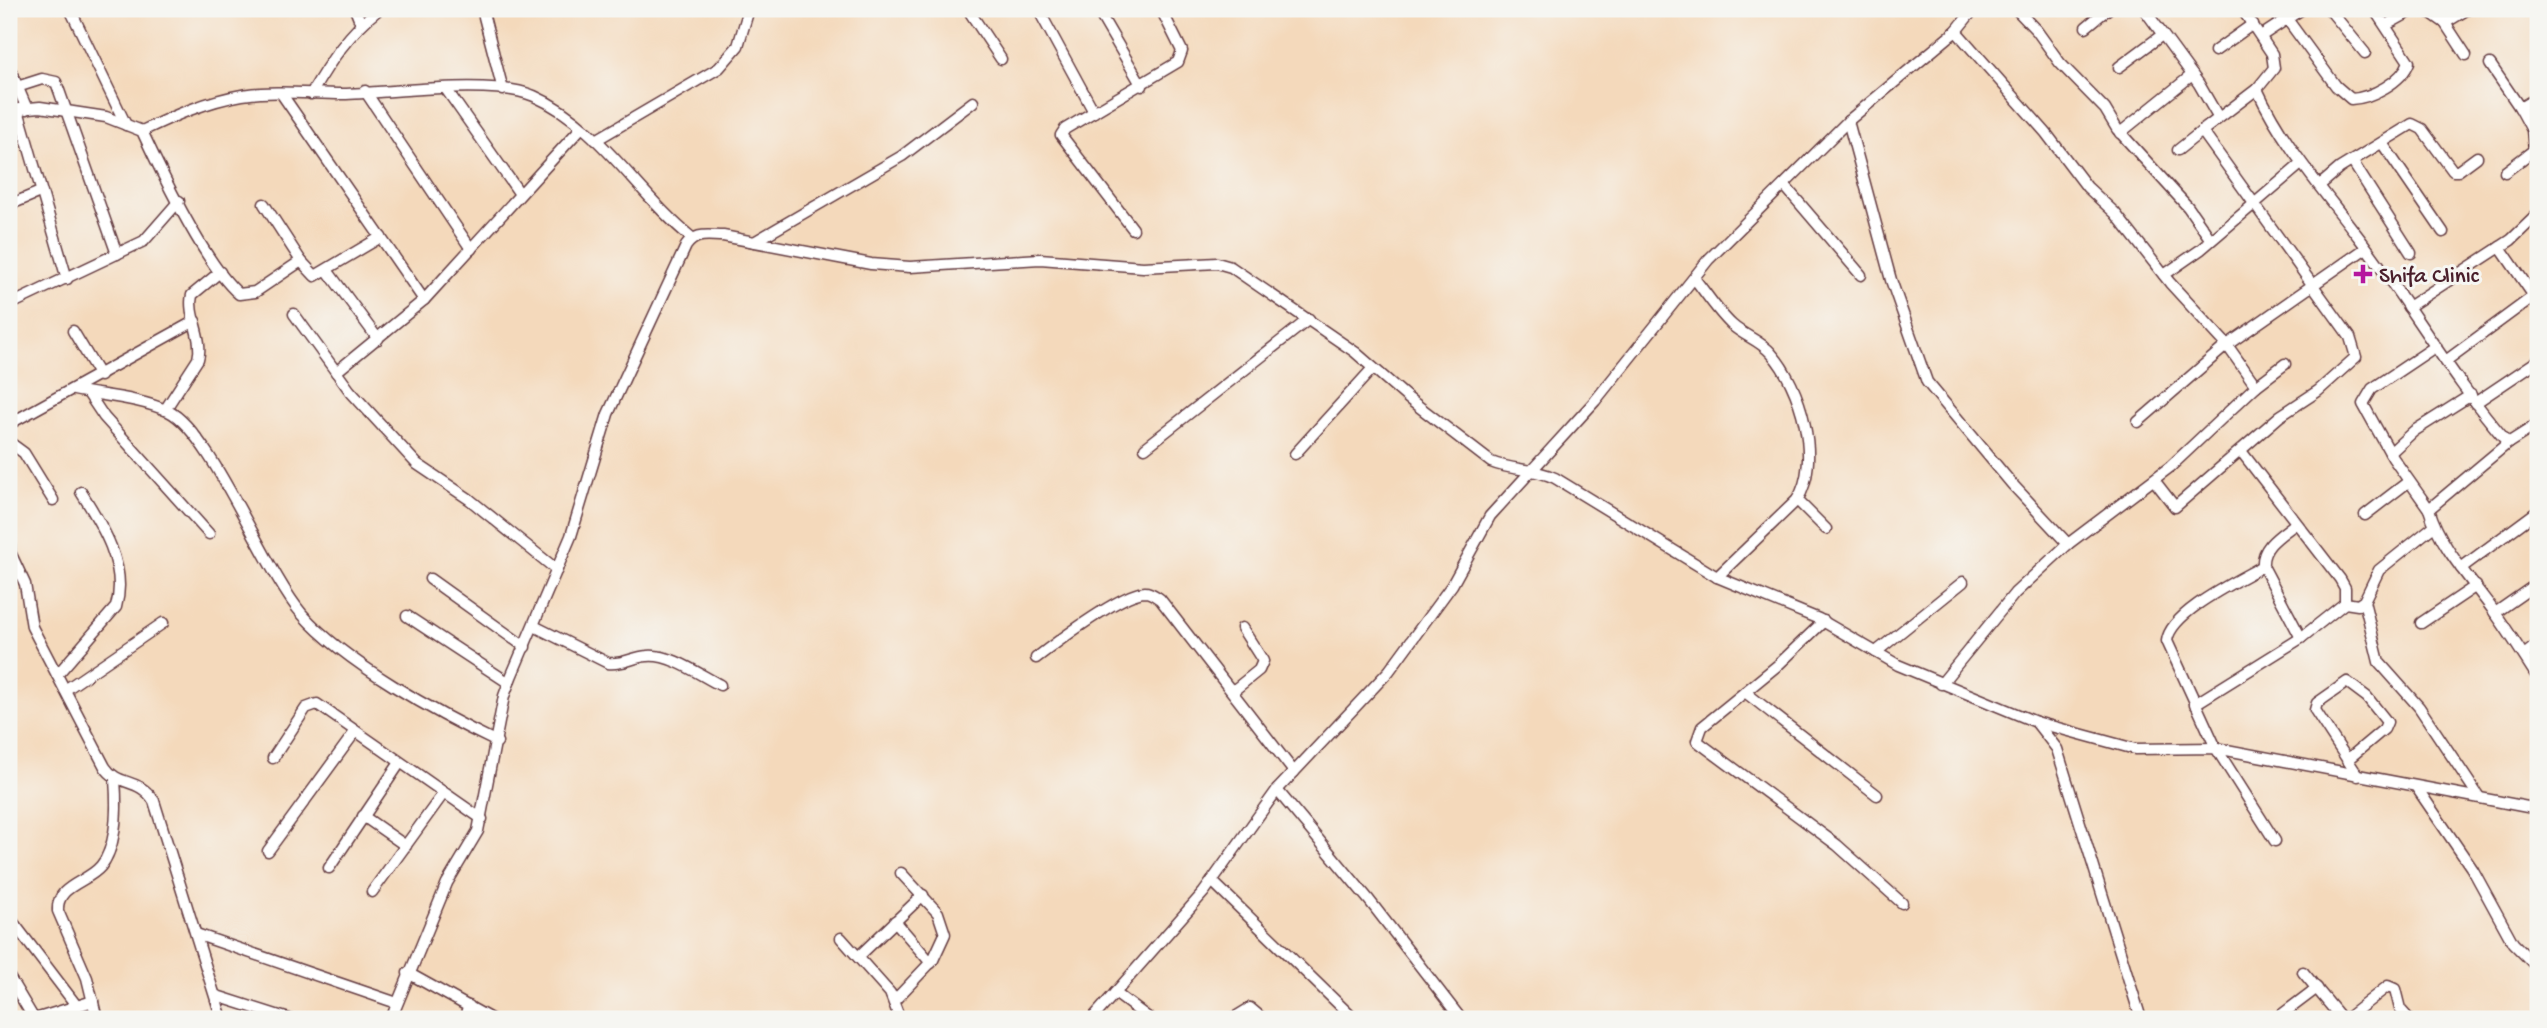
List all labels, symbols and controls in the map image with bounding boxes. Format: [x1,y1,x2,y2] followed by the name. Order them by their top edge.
[2353,264,2373,284] marker: Shifa Clinic
[2379,264,2480,291] place label: Shifa Clinic

